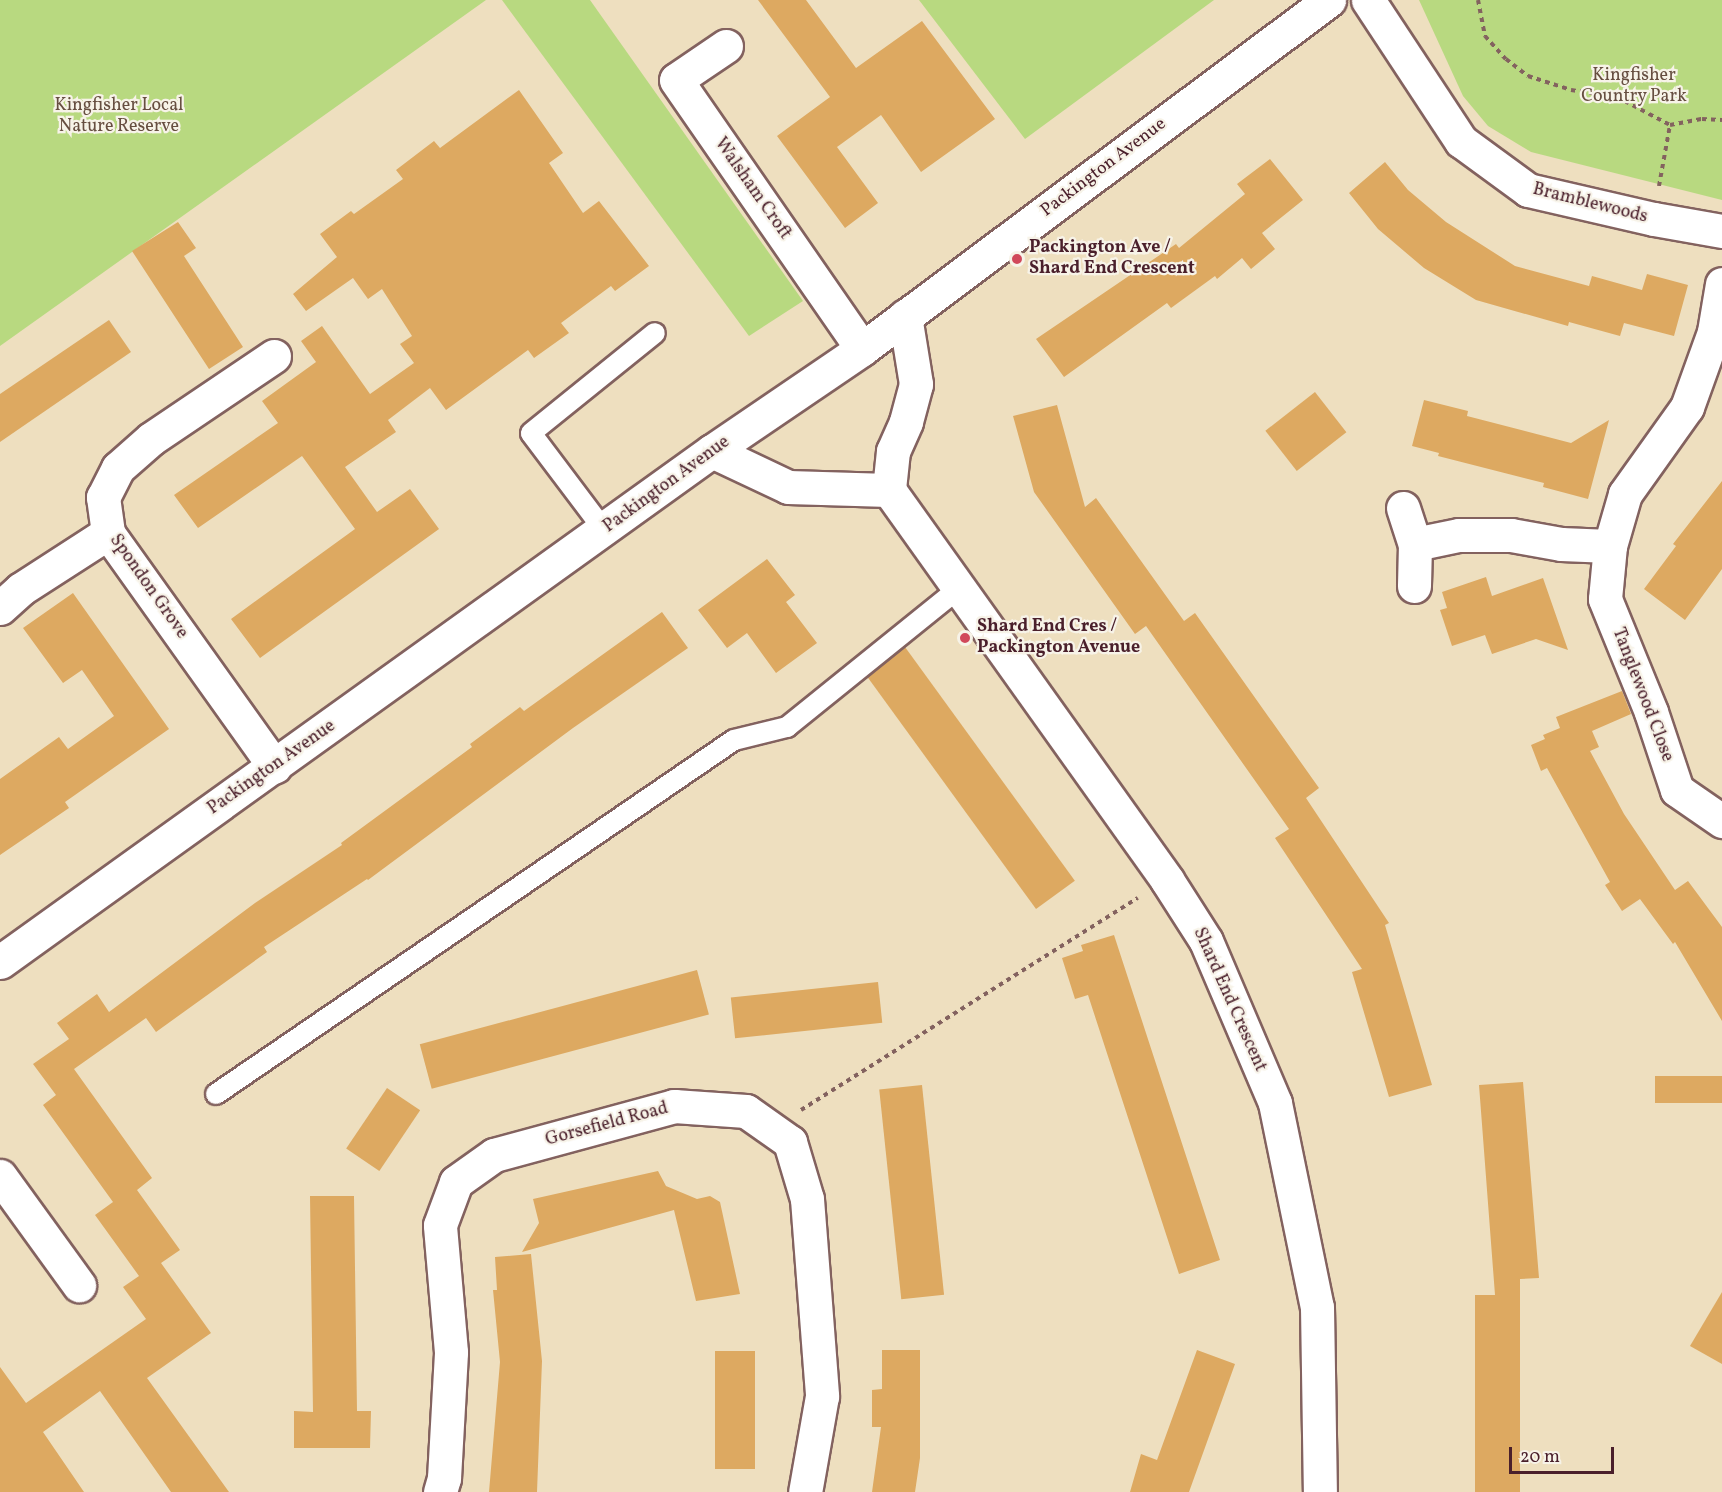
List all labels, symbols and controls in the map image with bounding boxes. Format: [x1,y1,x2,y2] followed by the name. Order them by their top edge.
[1581,66,1687,109] park label: Kingfisher Country Park
[54,96,184,138] park label: Kingfisher Local Nature Reserve
[1037,114,1171,222] street label: Packington Avenue
[709,134,795,244] street label: Walsham Croft
[1530,179,1650,229] street label: Bramblewoods
[1029,238,1195,280] place label: Packington Ave / Shard End Crescent
[1010,252,1024,266] marker: Packington Ave / Shard End Crescent
[600,432,734,538] street label: Packington Avenue
[104,531,192,643] street label: Spondon Grove
[977,617,1140,660] place label: Shard End Cres / Packington Avenue
[1607,625,1677,765] street label: Tanglewood Close
[958,631,972,645] marker: Shard End Cres / Packington Avenue
[204,716,340,820] street label: Packington Avenue
[1188,925,1270,1075] street label: Shard End Crescent
[543,1098,671,1152] street label: Gorsefield Road
[1512,1435,1617,1473] scale bar
[1520,1445,1560,1470] text: 20 m

